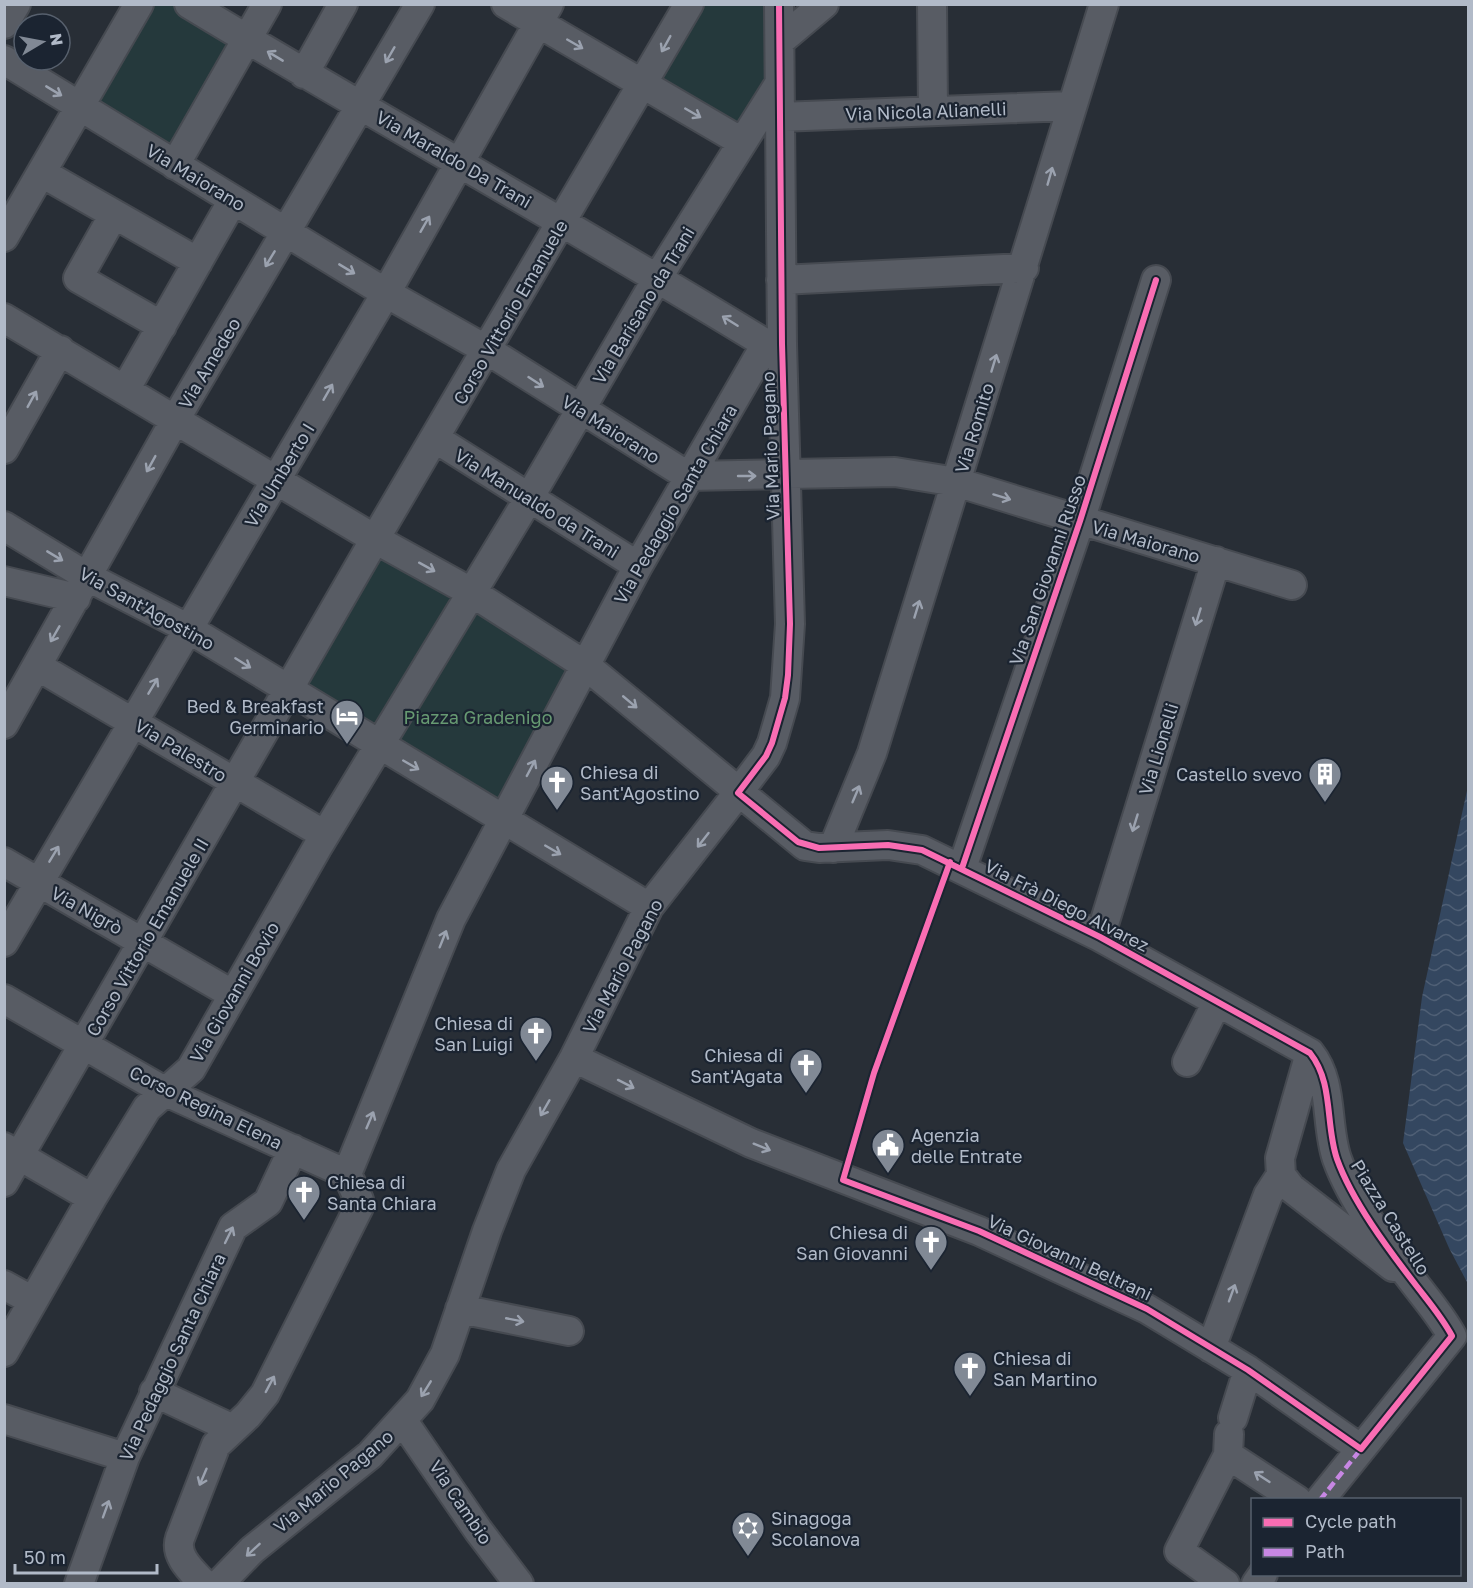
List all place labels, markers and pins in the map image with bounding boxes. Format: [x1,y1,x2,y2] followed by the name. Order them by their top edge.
[187,695,324,738] place label: Bed & Breakfast Germinario
[329,698,365,745] hotel icon: Bed & Breakfast Germinario
[1307,756,1343,803] building icon: Castello svevo
[580,761,700,804] place label: Chiesa di Sant'Agostino
[1176,763,1302,785] place label: Castello svevo
[539,764,575,811] church icon: Chiesa di Sant'Agostino
[434,1012,513,1055] place label: Chiesa di San Luigi
[518,1015,554,1062] church icon: Chiesa di San Luigi
[690,1044,783,1087] place label: Chiesa di Sant'Agata
[788,1047,824,1094] church icon: Chiesa di Sant'Agata
[911,1124,1022,1167] place label: Agenzia delle Entrate
[870,1127,906,1174] public building icon: Agenzia delle Entrate
[327,1171,437,1214] place label: Chiesa di Santa Chiara
[286,1174,322,1221] church icon: Chiesa di Santa Chiara
[796,1221,908,1264] place label: Chiesa di San Giovanni
[913,1224,949,1271] church icon: Chiesa di San Giovanni
[993,1347,1097,1390] place label: Chiesa di San Martino
[952,1350,988,1397] church icon: Chiesa di San Martino
[771,1507,860,1550] place label: Sinagoga Scolanova
[730,1510,766,1557] synagogue icon: Sinagoga Scolanova

